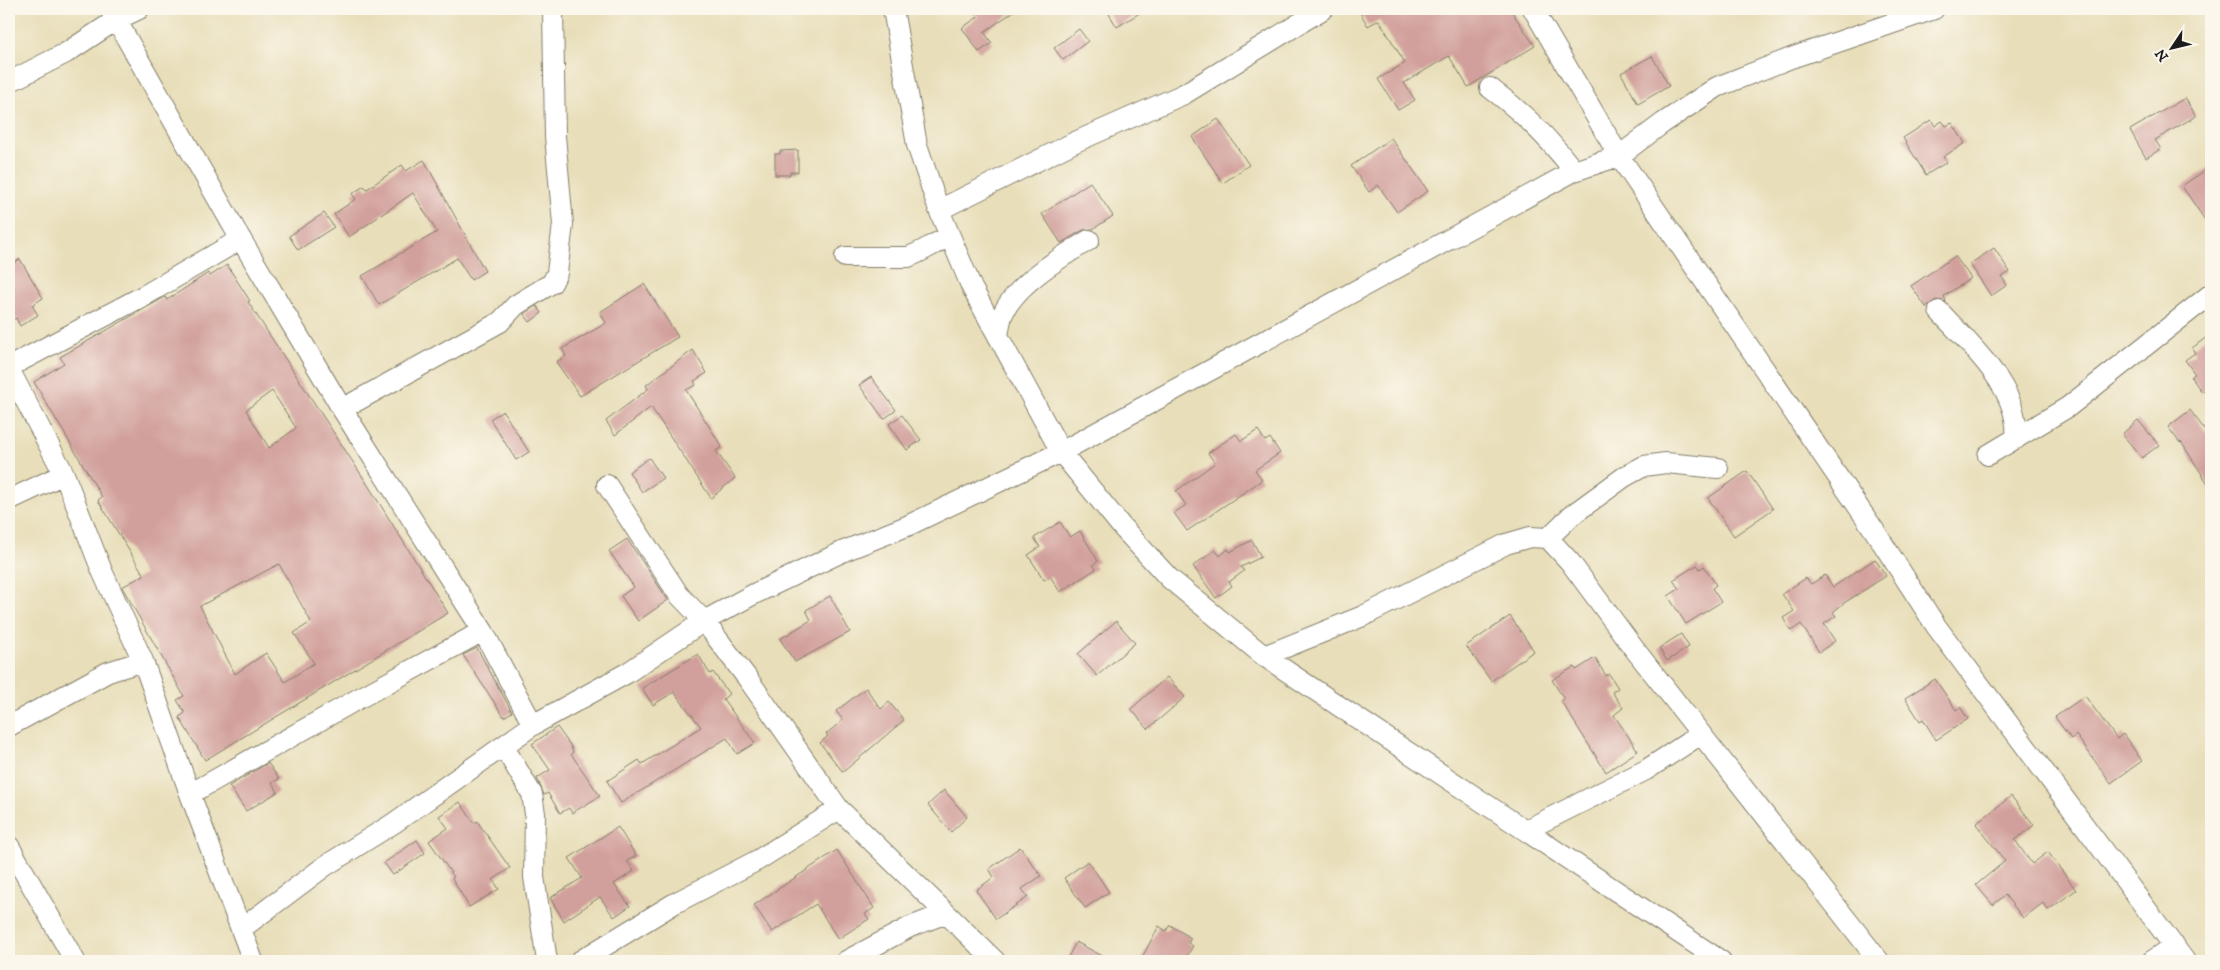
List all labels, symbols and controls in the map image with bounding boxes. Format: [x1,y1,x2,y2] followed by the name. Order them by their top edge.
[2148,22,2198,72] north arrow
[2151,45,2173,65] text: N

